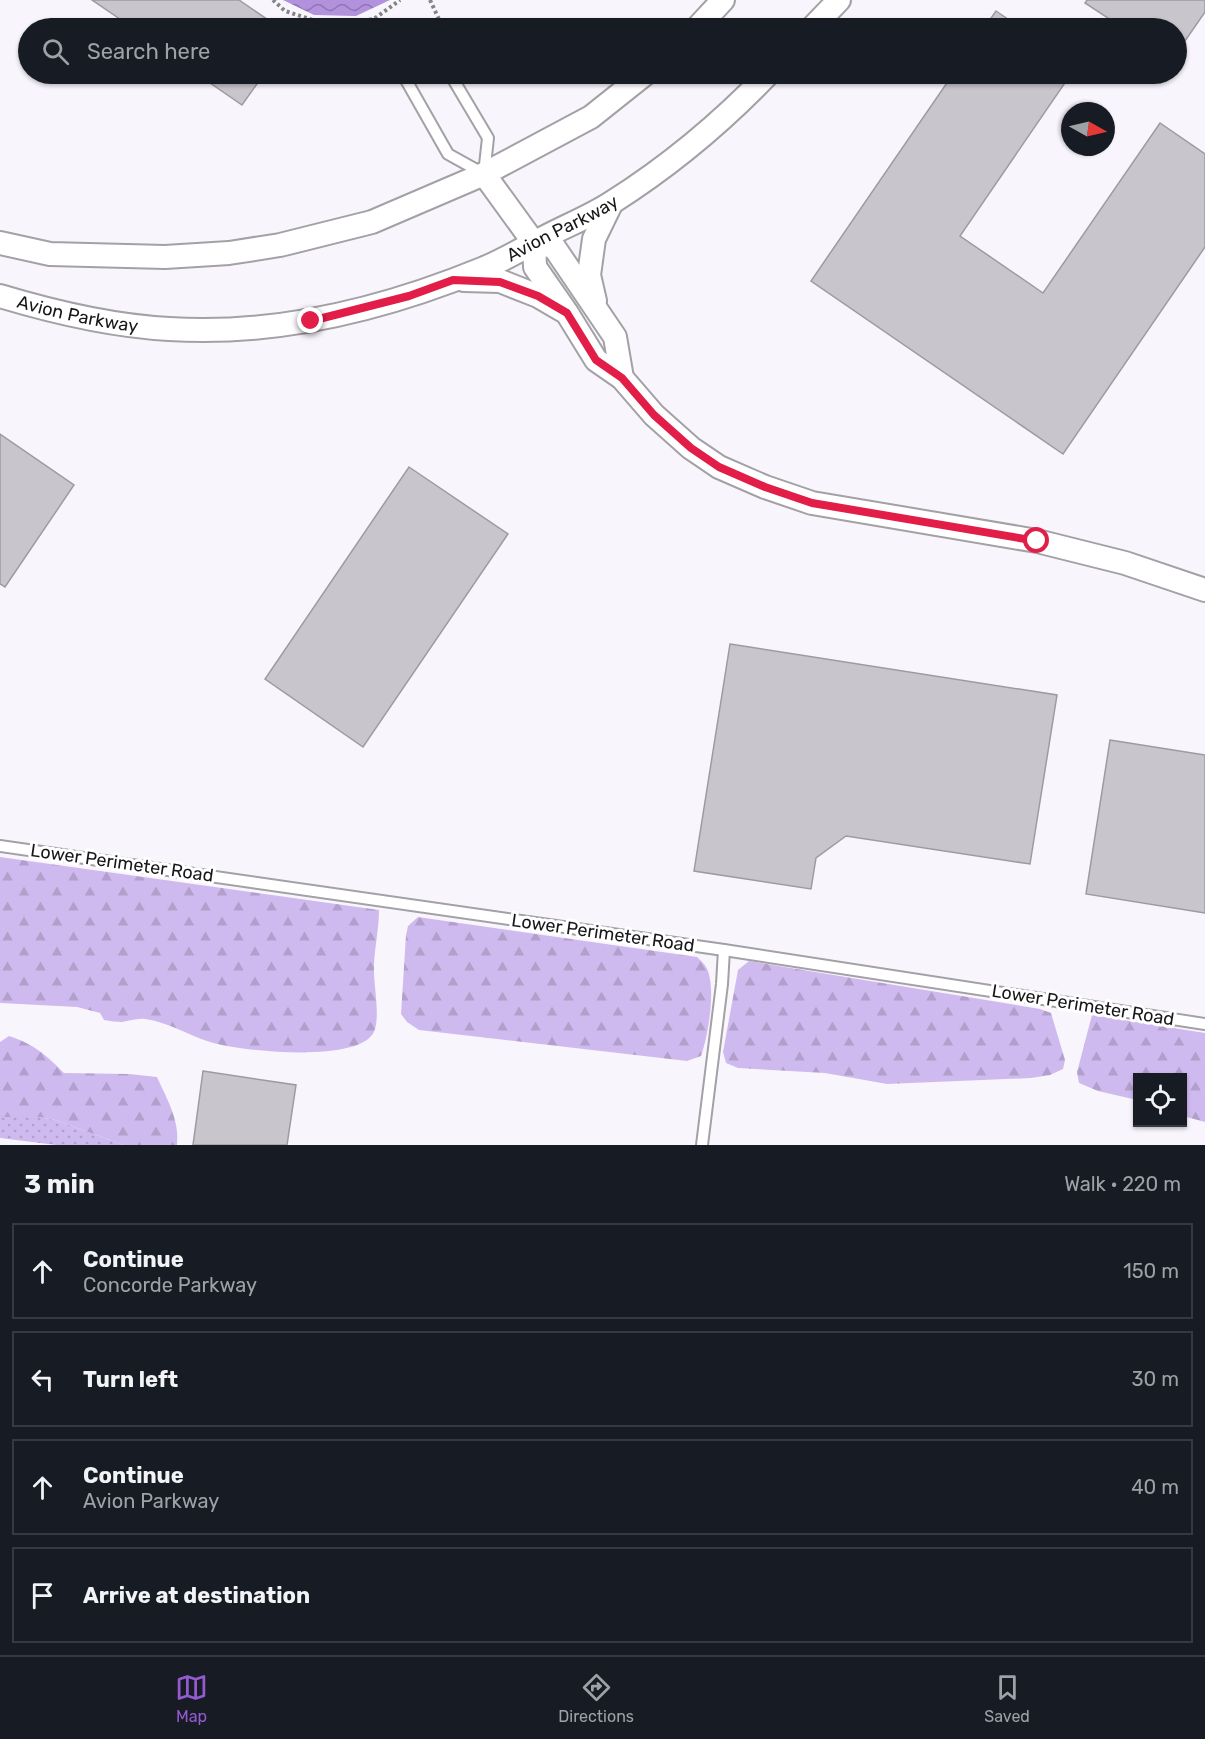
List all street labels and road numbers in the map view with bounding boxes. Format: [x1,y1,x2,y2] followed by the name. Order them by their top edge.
[503,190,622,266] street label: Avion Parkway
[15,291,139,337] street label: Avion Parkway
[29,839,215,887] street label: Lower Perimeter Road
[510,909,696,957] street label: Lower Perimeter Road
[990,980,1176,1030] street label: Lower Perimeter Road

